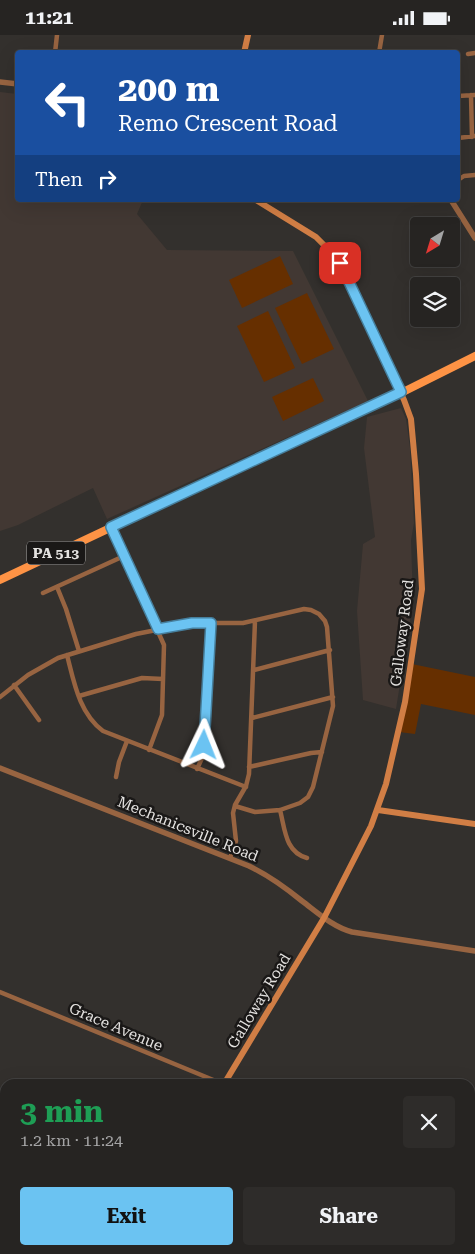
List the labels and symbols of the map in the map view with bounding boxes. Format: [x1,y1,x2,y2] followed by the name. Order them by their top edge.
[410,217,460,267] north arrow
[319,242,361,284] pin
[27,541,85,565] road number: PA 513
[387,578,418,688] street label: Galloway Road
[177,718,229,770] position arrow
[115,793,261,866] street label: Mechanicsville Road
[224,950,295,1052] street label: Galloway Road
[66,999,166,1055] street label: Grace Avenue

